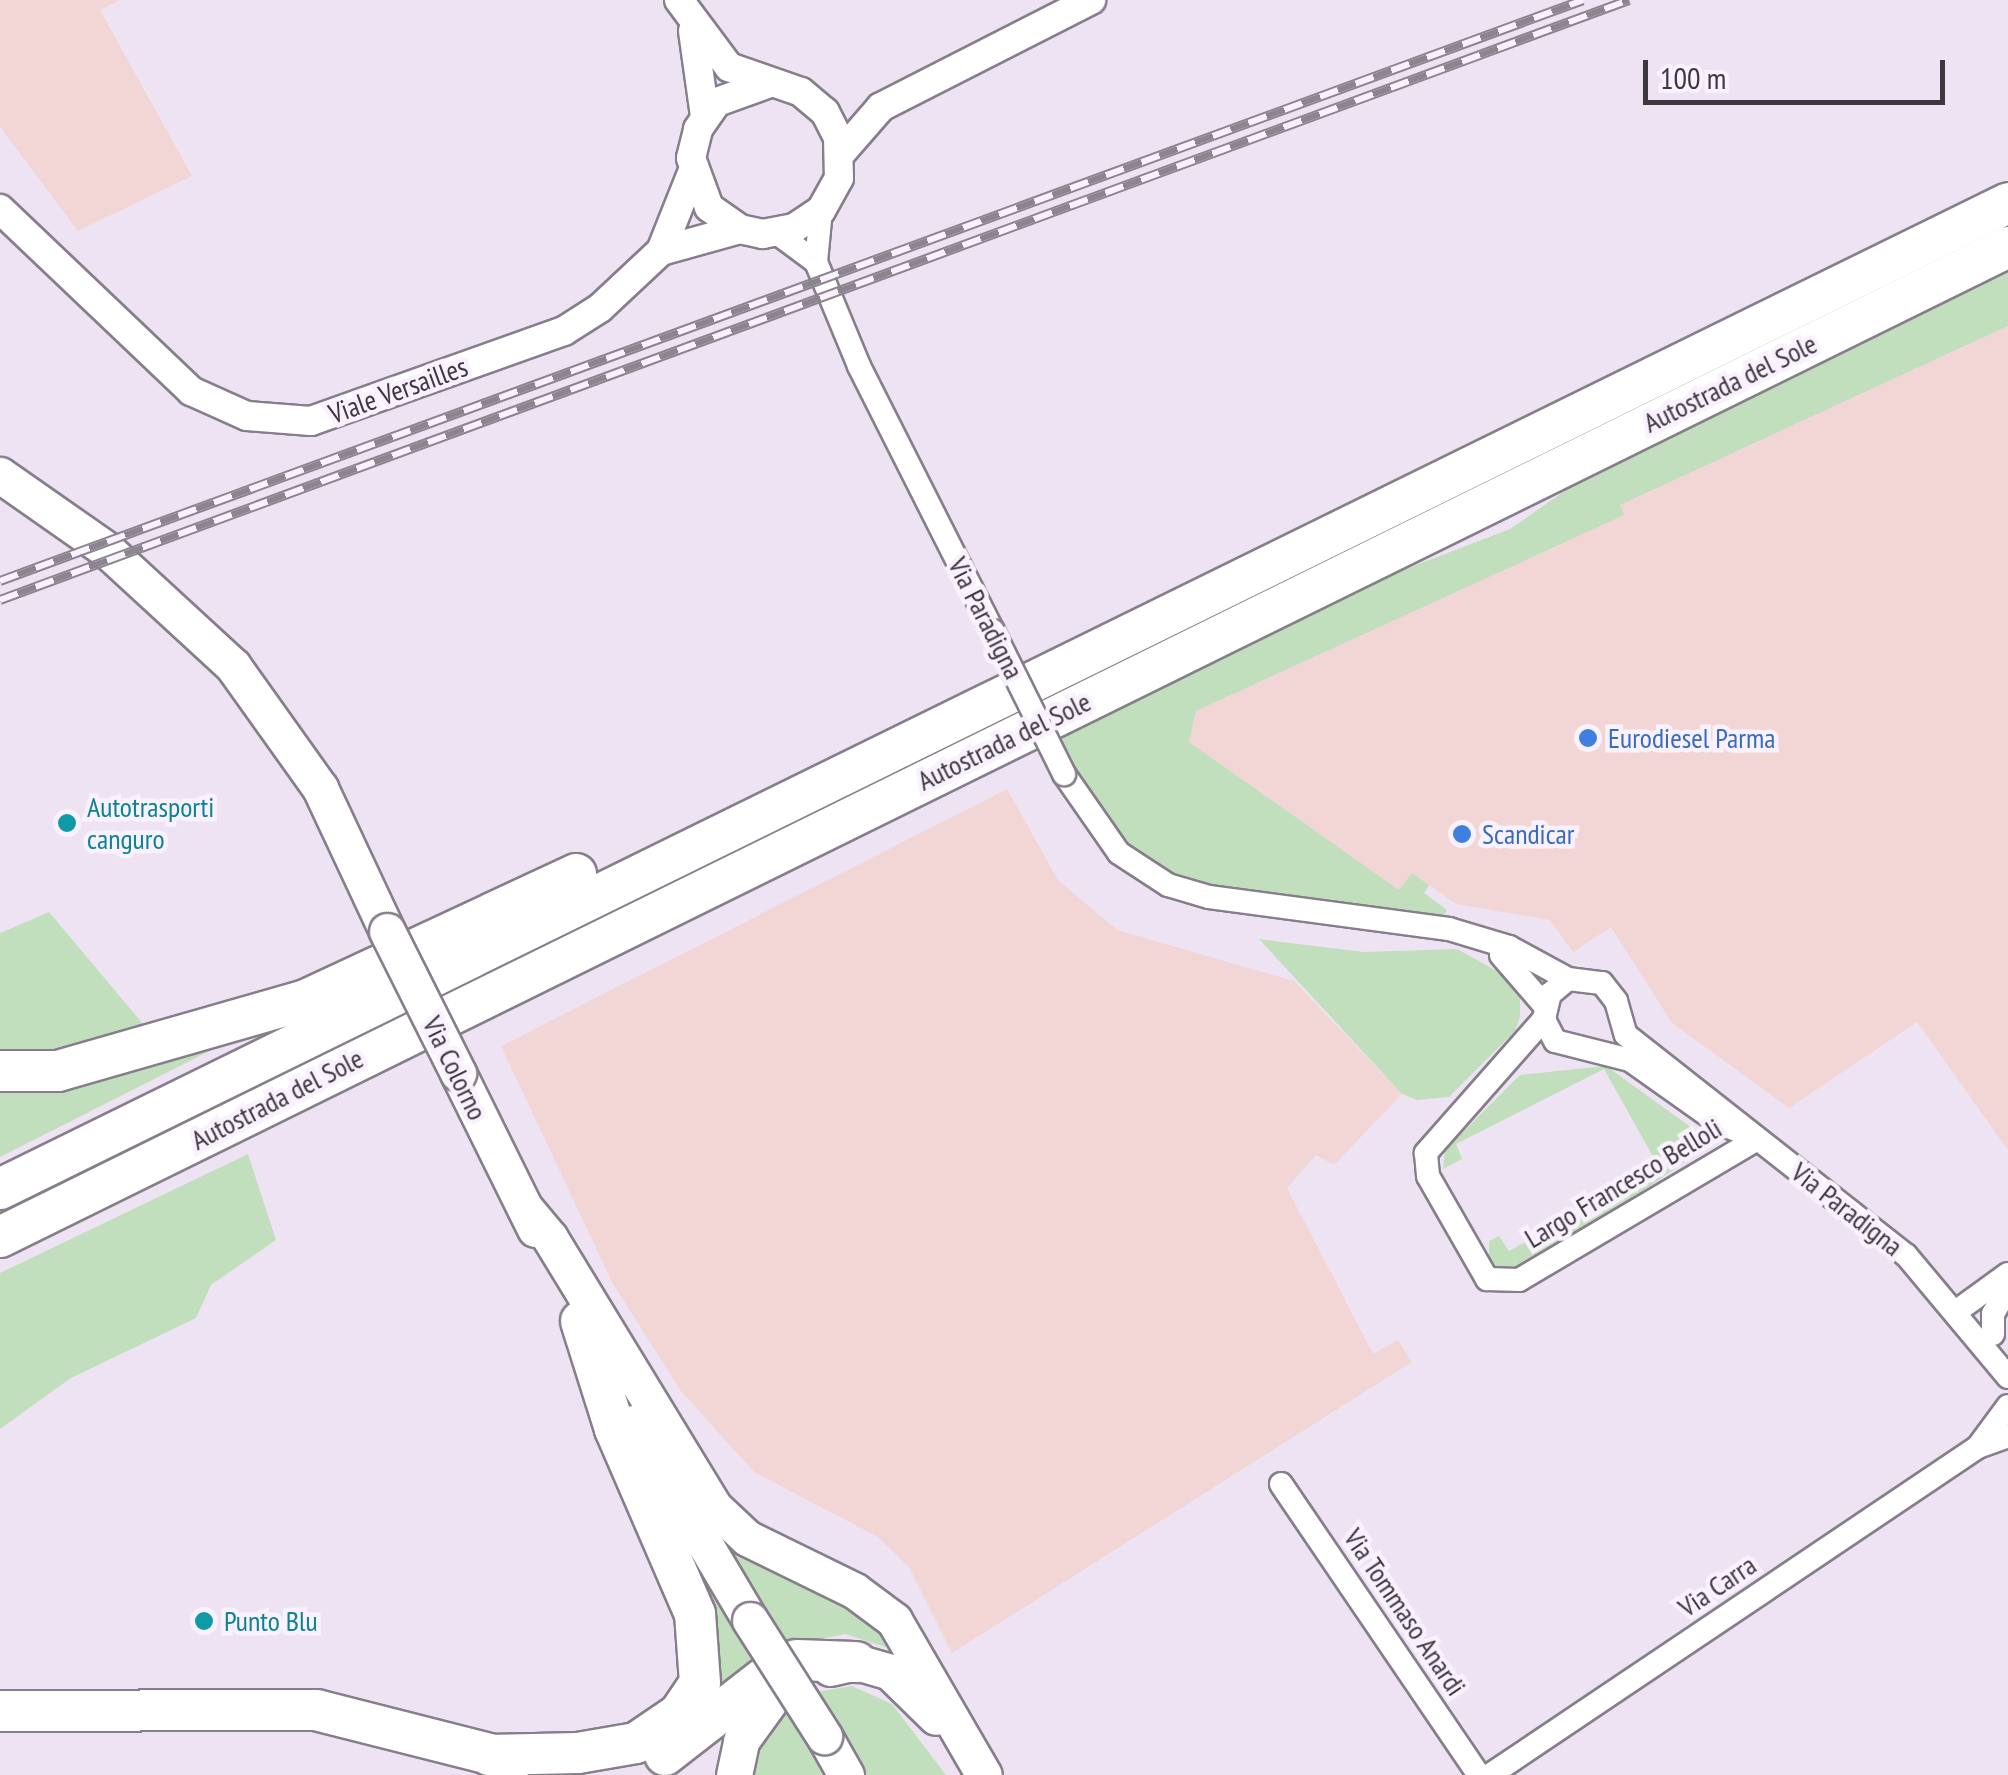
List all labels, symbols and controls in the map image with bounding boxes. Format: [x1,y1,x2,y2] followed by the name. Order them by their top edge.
[1648,40,1950,102] scale bar
[1660,58,1726,97] text: 100 m
[1638,327,1822,439] street label: Autostrada del Sole
[324,349,472,431] street label: Viale Versailles
[941,552,1031,684] street label: Via Paradigna
[912,685,1096,797] street label: Autostrada del Sole
[1608,721,1775,755] place label: Eurodiesel Parma
[1577,727,1599,749] marker: Eurodiesel Parma
[87,790,214,856] place label: Autotrasporti canguro
[56,812,78,834] marker: Autotrasporti canguro
[1482,817,1574,851] place label: Scandicar
[1451,823,1473,845] marker: Scandicar
[416,1011,494,1125] street label: Via Colorno
[185,1041,369,1157] street label: Autostrada del Sole
[1519,1111,1727,1255] street label: Largo Francesco Belloli
[1785,1155,1909,1263] street label: Via Paradigna
[1336,1521,1474,1703] street label: Via Tommaso Anardi
[1672,1548,1762,1624] street label: Via Carra
[224,1604,318,1638] place label: Punto Blu
[193,1610,215,1632] marker: Punto Blu

